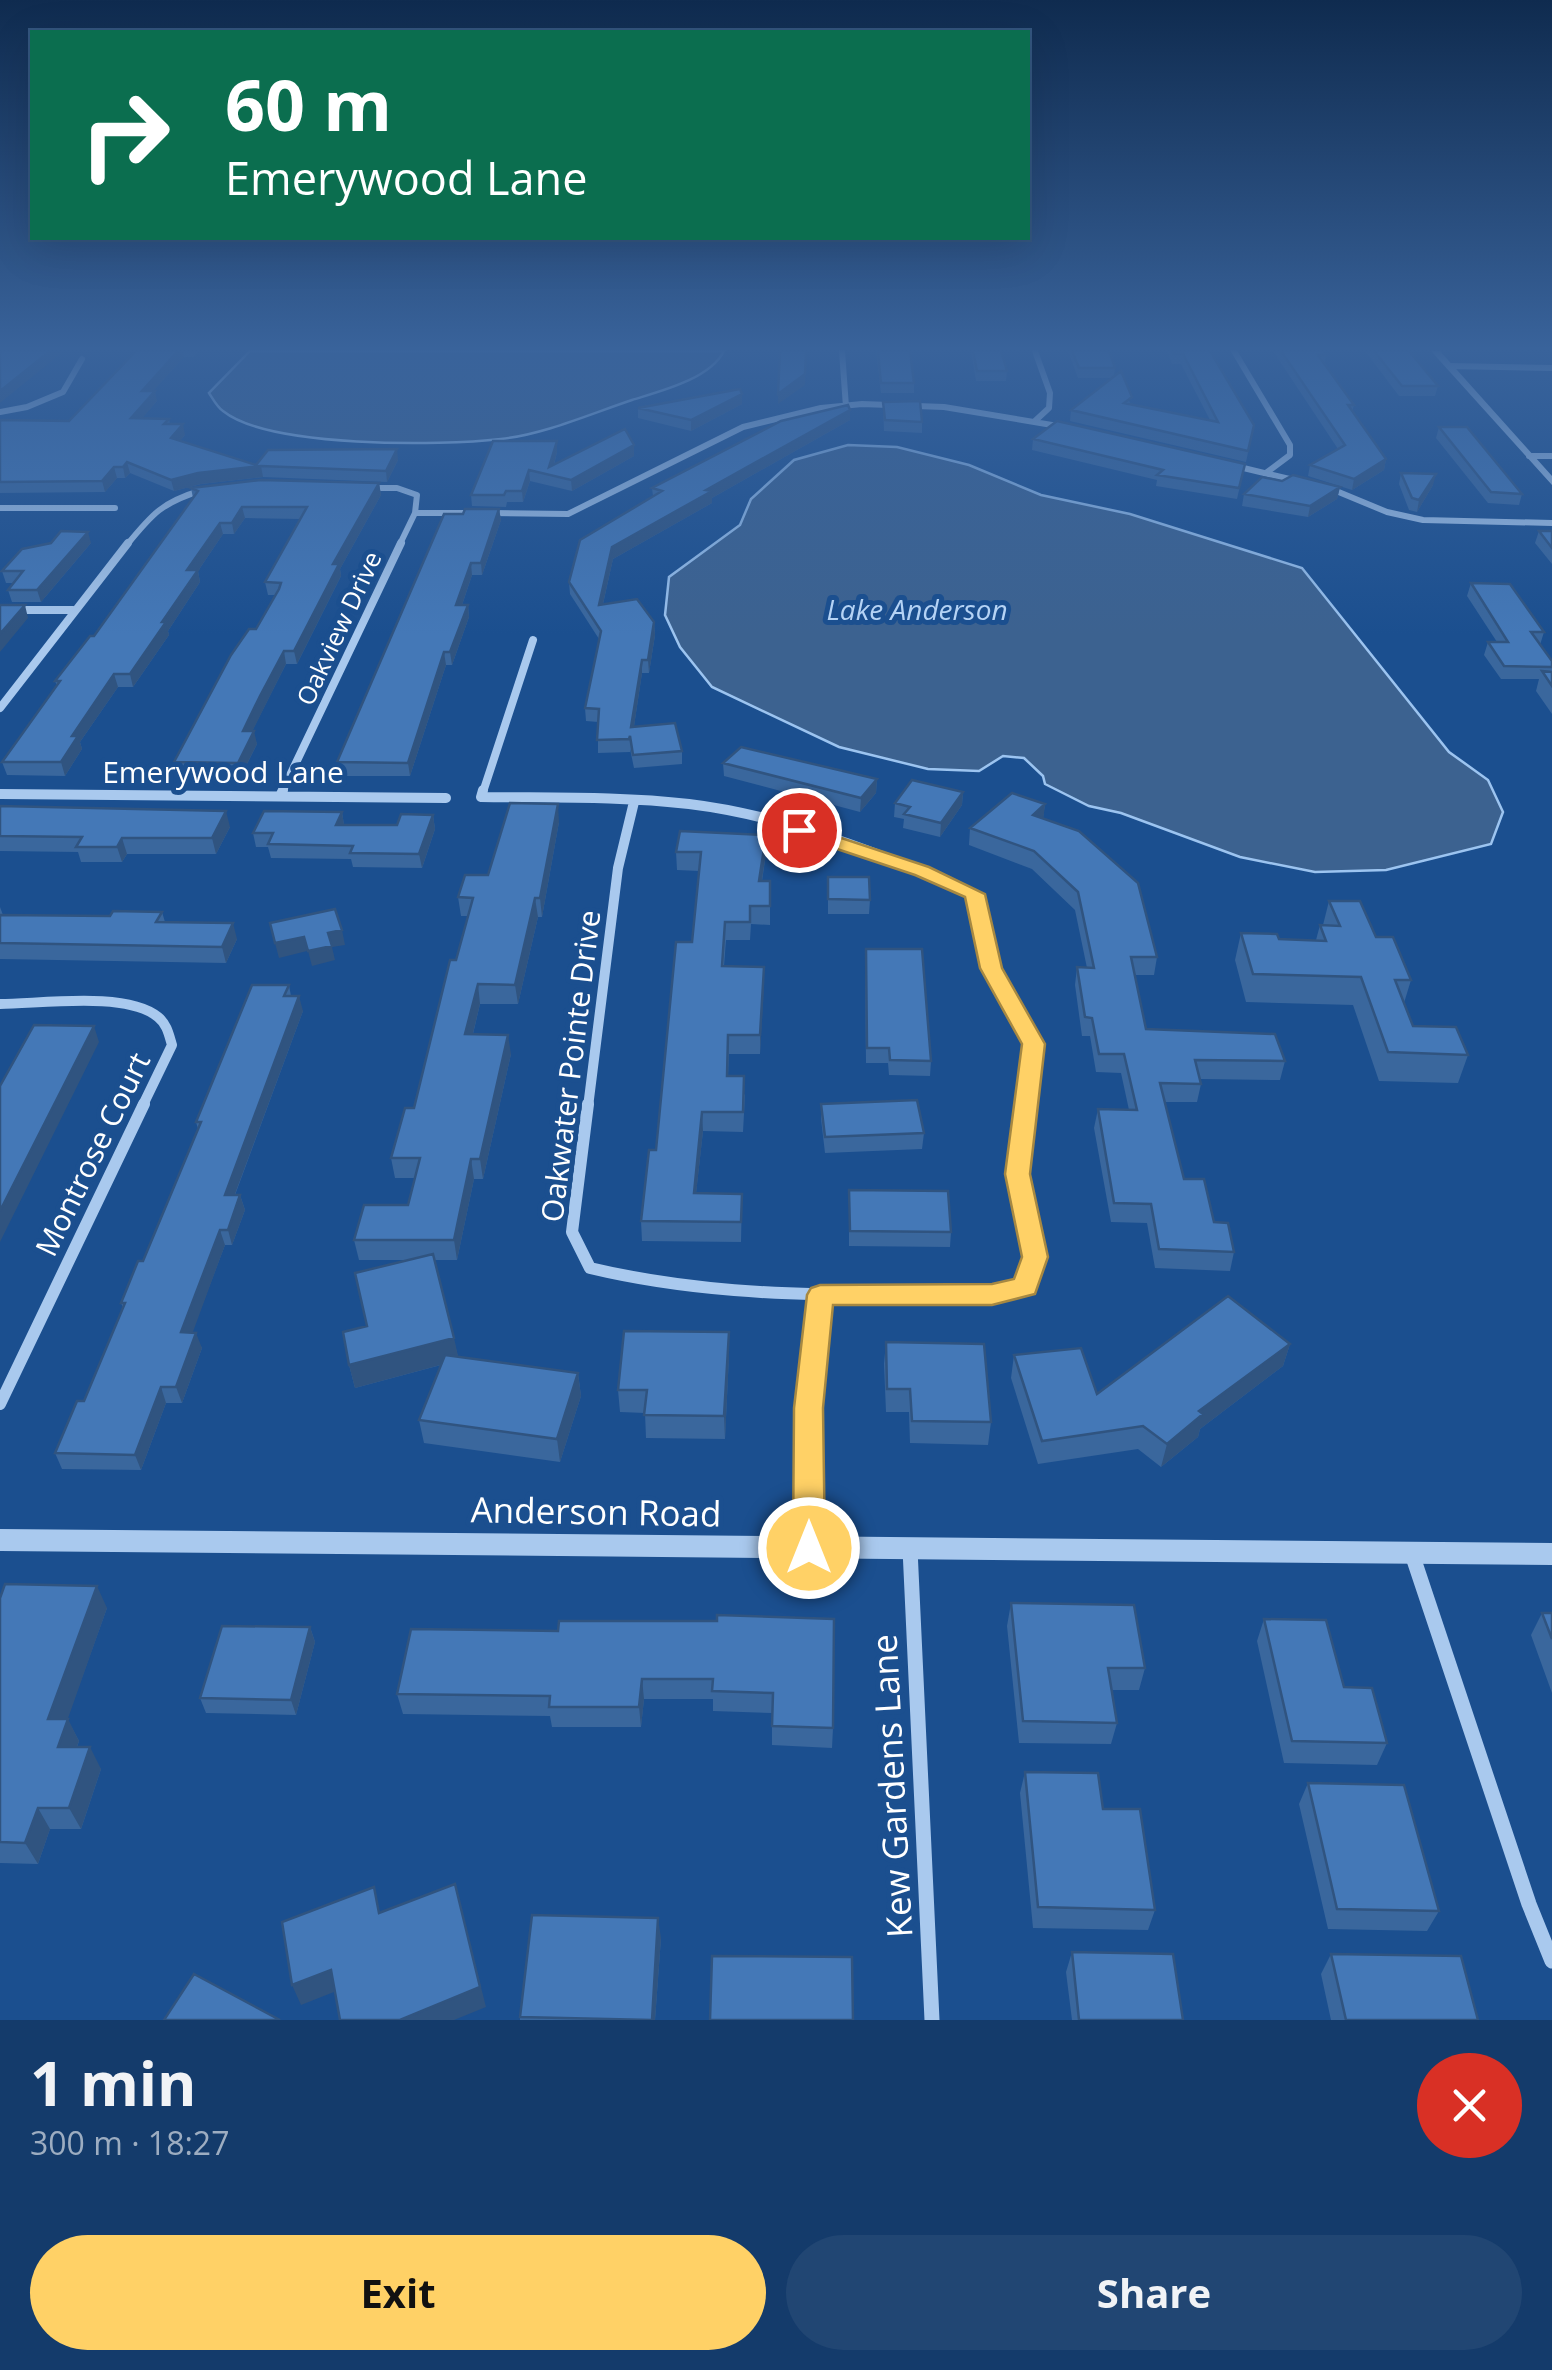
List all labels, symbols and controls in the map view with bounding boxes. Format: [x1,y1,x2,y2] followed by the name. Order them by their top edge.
[225,56,392,152] text: 60 m
[60,70,190,200] icon: right
[225,147,587,208] text: Emerywood Lane
[287,545,389,711] street label: Oakview Drive
[826,590,1008,628] water label: Lake Anderson
[102,751,344,792] street label: Emerywood Lane
[757,788,842,873] pin
[772,803,827,858] icon: arrive
[531,908,609,1224] street label: Oakwater Pointe Drive
[25,1045,159,1263] street label: Montrose Court
[470,1485,722,1537] street label: Anderson Road
[757,1496,861,1600] position arrow
[860,1633,922,1939] street label: Kew Gardens Lane
[30,2042,197,2124] text: 1 min
[1417,2053,1522,2158] button: close
[30,2121,229,2164] text: 300 m · 18:27
[30,2235,766,2350] button: Exit
[786,2235,1522,2350] button: Share

